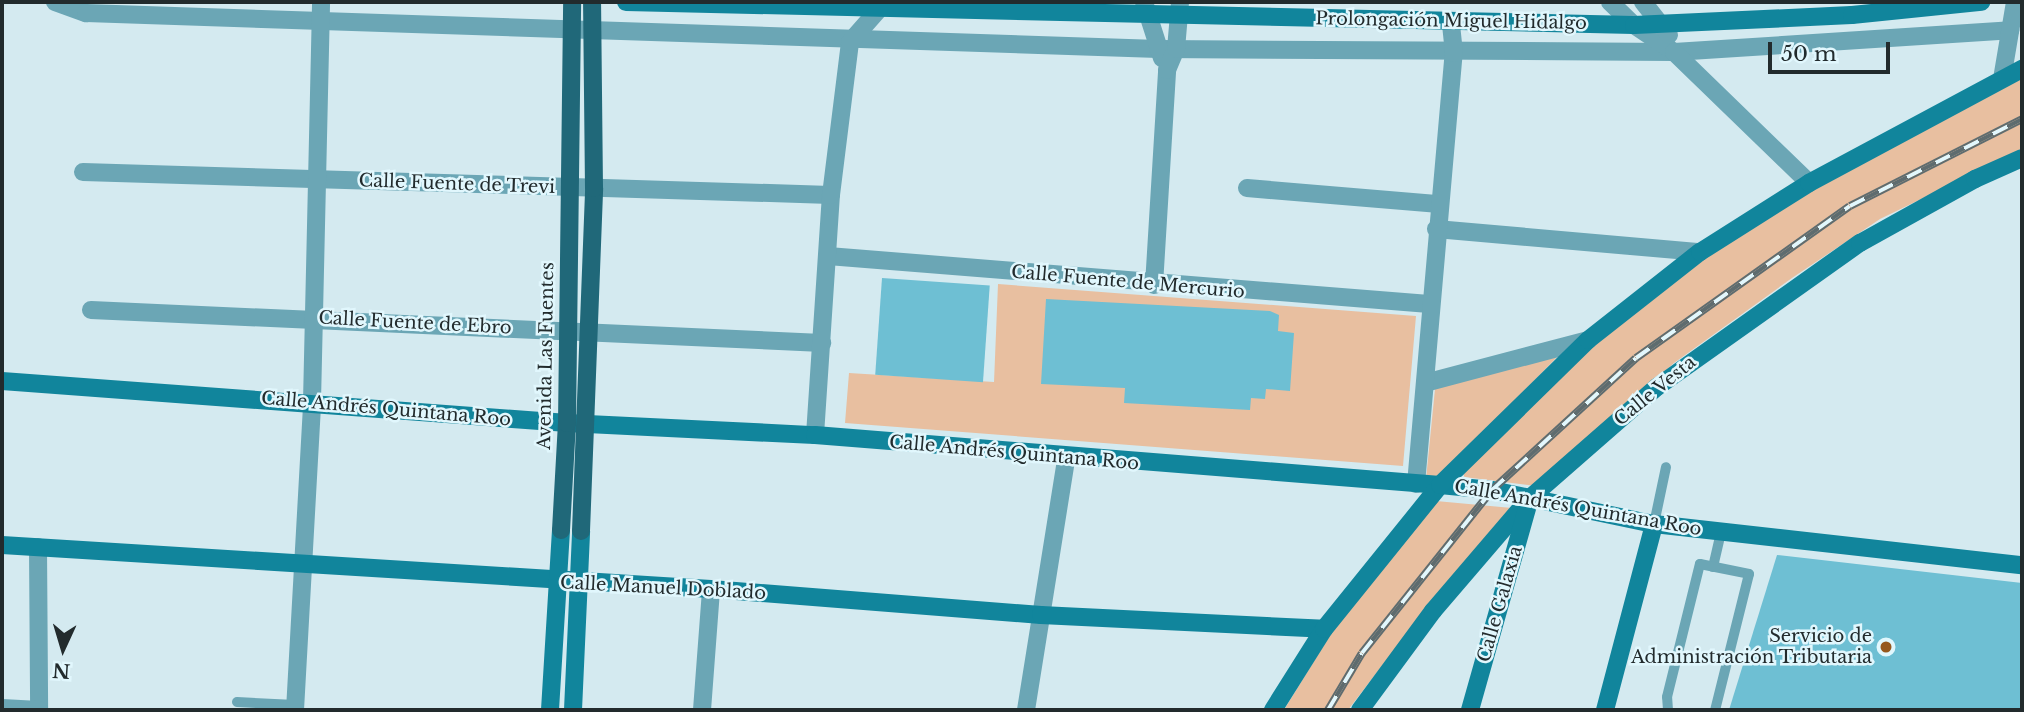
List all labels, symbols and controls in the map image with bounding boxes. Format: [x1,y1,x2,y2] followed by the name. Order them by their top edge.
[1315,8,1587,34] street label: Prolongación Miguel Hidalgo
[1772,28,1895,72] scale bar
[1781,41,1836,67] text: 50 m
[358,170,556,198] street label: Calle Fuente de Trevi
[1010,261,1246,303] street label: Calle Fuente de Mercurio
[534,262,558,450] street label: Avenida Las Fuentes
[318,307,512,339] street label: Calle Fuente de Ebro
[1610,351,1700,431] street label: Calle Vesta
[260,387,512,431] street label: Calle Andrés Quintana Roo
[888,431,1140,475] street label: Calle Andrés Quintana Roo
[1452,476,1704,540] street label: Calle Andrés Quintana Roo
[1473,543,1527,665] street label: Calle Galaxia
[559,572,767,604] street label: Calle Manuel Doblado
[28,614,98,684] north arrow
[1630,626,1872,668] place label: Servicio de Administración Tributaria
[1878,639,1894,655] marker: Servicio de Administración Tributaria
[52,658,71,683] text: N

